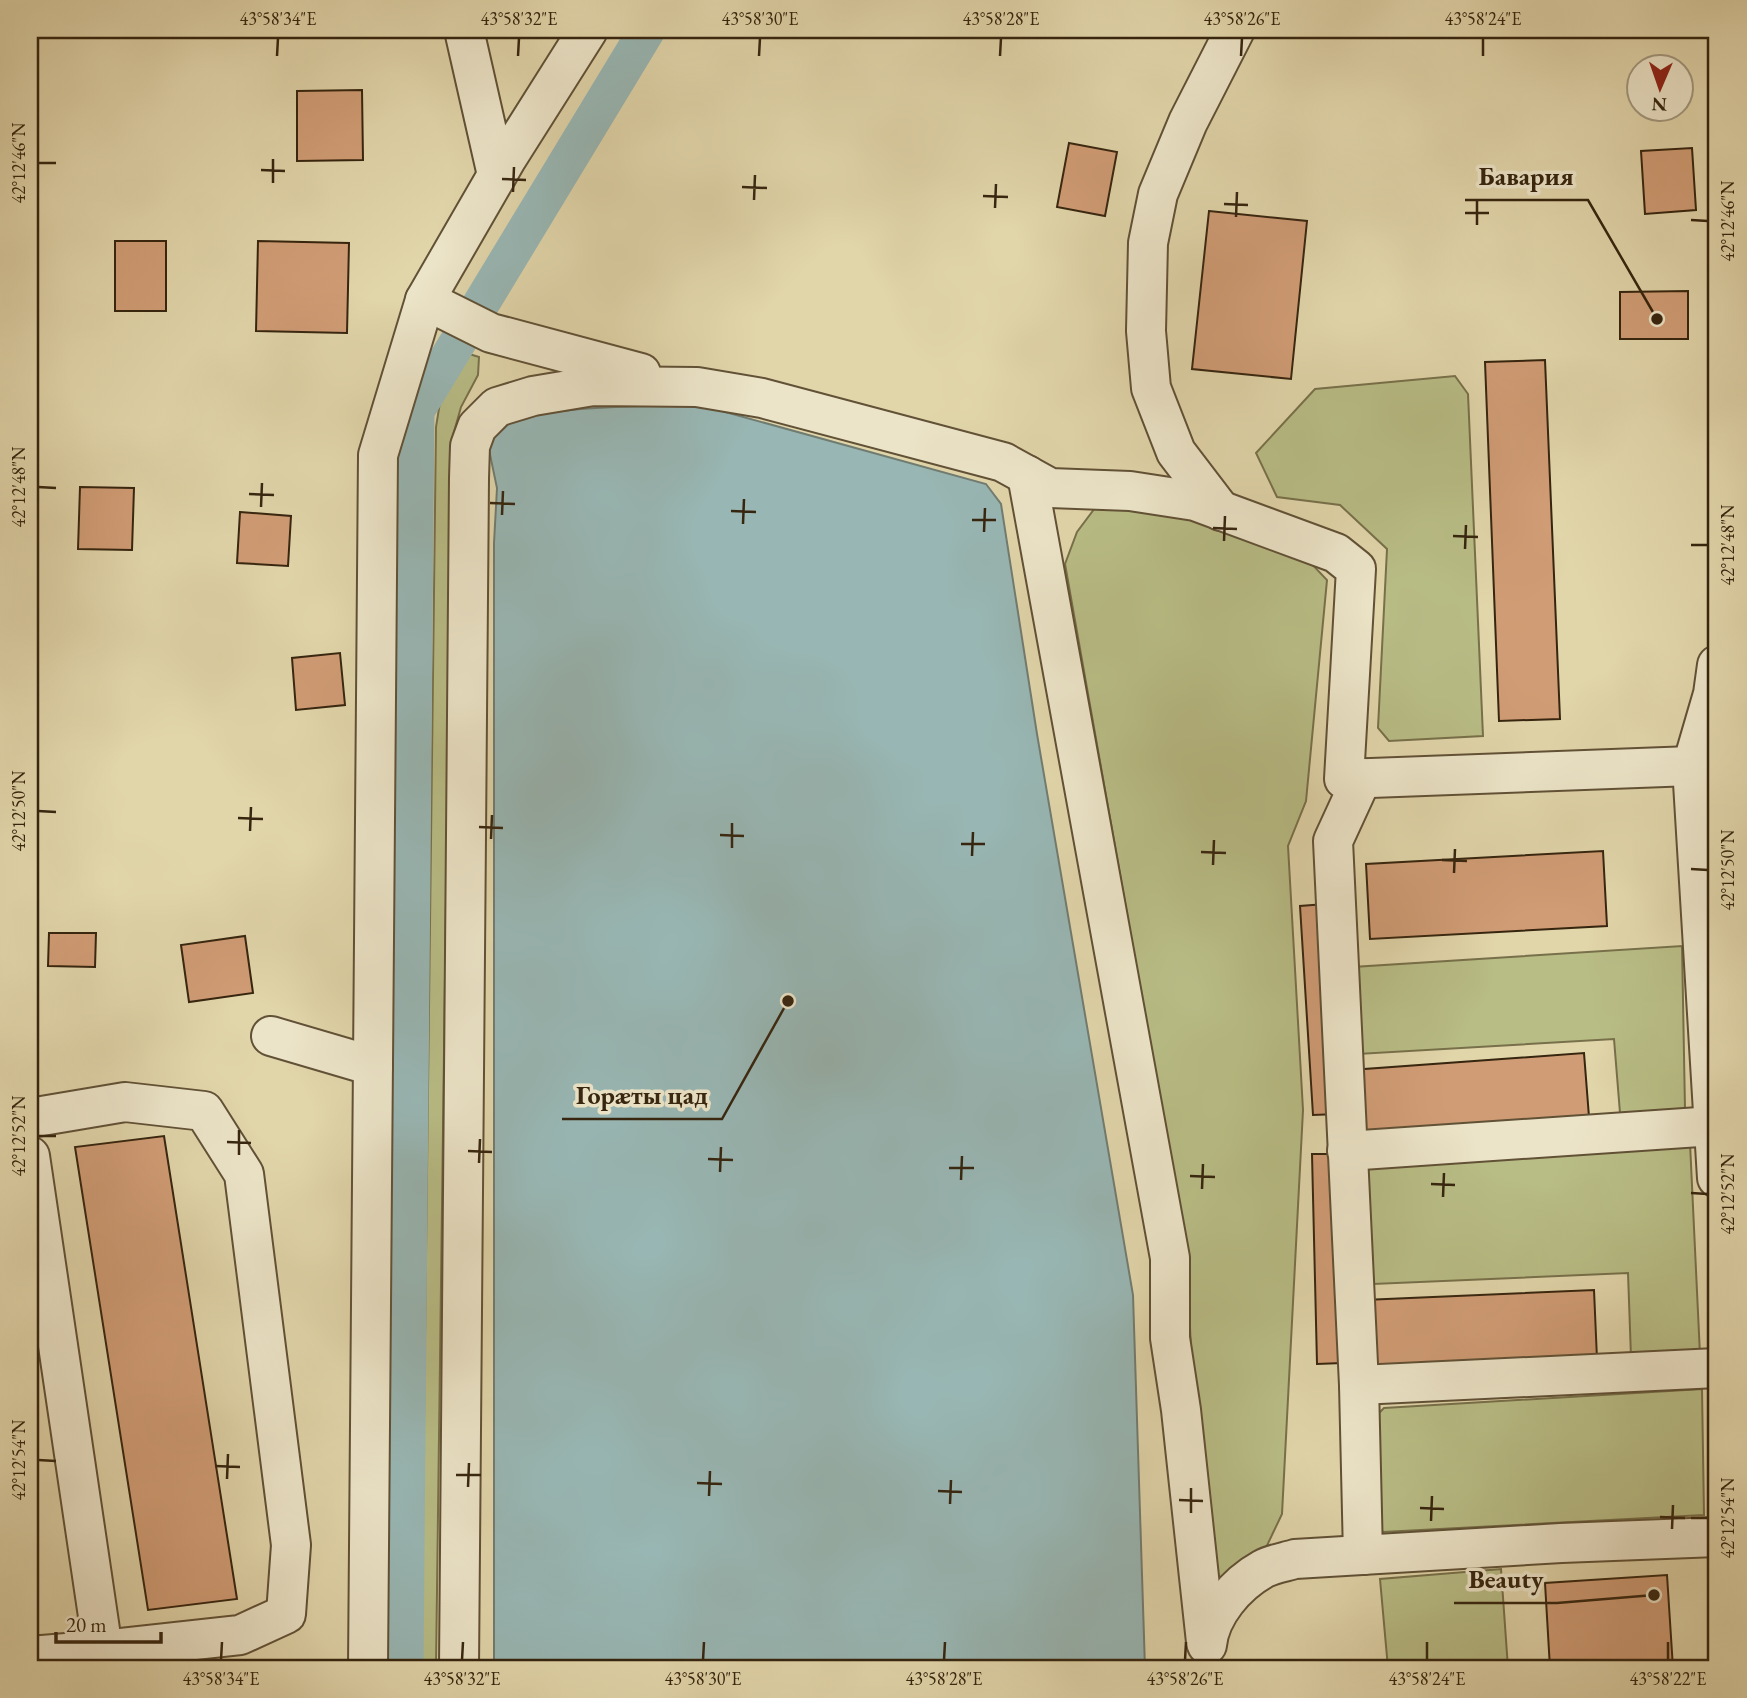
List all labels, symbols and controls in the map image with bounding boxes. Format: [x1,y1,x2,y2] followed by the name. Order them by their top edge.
[240,7,316,30] text: 43°58'34"E
[481,7,557,30] text: 43°58'32"E
[722,7,798,30] text: 43°58'30"E
[963,7,1039,30] text: 43°58'28"E
[1204,7,1280,30] text: 43°58'26"E
[1445,7,1521,30] text: 43°58'24"E
[1624,52,1694,122] north arrow
[1651,92,1668,117] text: N
[7,122,30,203] text: 42°12'46"N
[1465,153,1588,200] callout: Бавария
[1478,159,1574,193] text: Бавария
[1716,180,1739,261] text: 42°12'46"N
[7,446,30,527] text: 42°12'48"N
[1716,504,1739,585] text: 42°12'48"N
[7,770,30,851] text: 42°12'50"N
[1716,829,1739,910] text: 42°12'50"N
[562,1072,722,1119] callout: Горӕты цад
[576,1078,708,1112] text: Горӕты цад
[7,1095,30,1176] text: 42°12'52"N
[1716,1153,1739,1234] text: 42°12'52"N
[7,1419,30,1500] text: 42°12'54"N
[1716,1477,1739,1558] text: 42°12'54"N
[1454,1556,1557,1603] callout: Beauty
[1468,1562,1544,1596] text: Beauty
[56,1600,161,1644] scale bar
[66,1611,107,1638] text: 20 m
[183,1667,259,1690] text: 43°58'34"E
[424,1667,500,1690] text: 43°58'32"E
[665,1667,741,1690] text: 43°58'30"E
[906,1667,982,1690] text: 43°58'28"E
[1147,1667,1223,1690] text: 43°58'26"E
[1389,1667,1465,1690] text: 43°58'24"E
[1630,1667,1706,1690] text: 43°58'22"E

